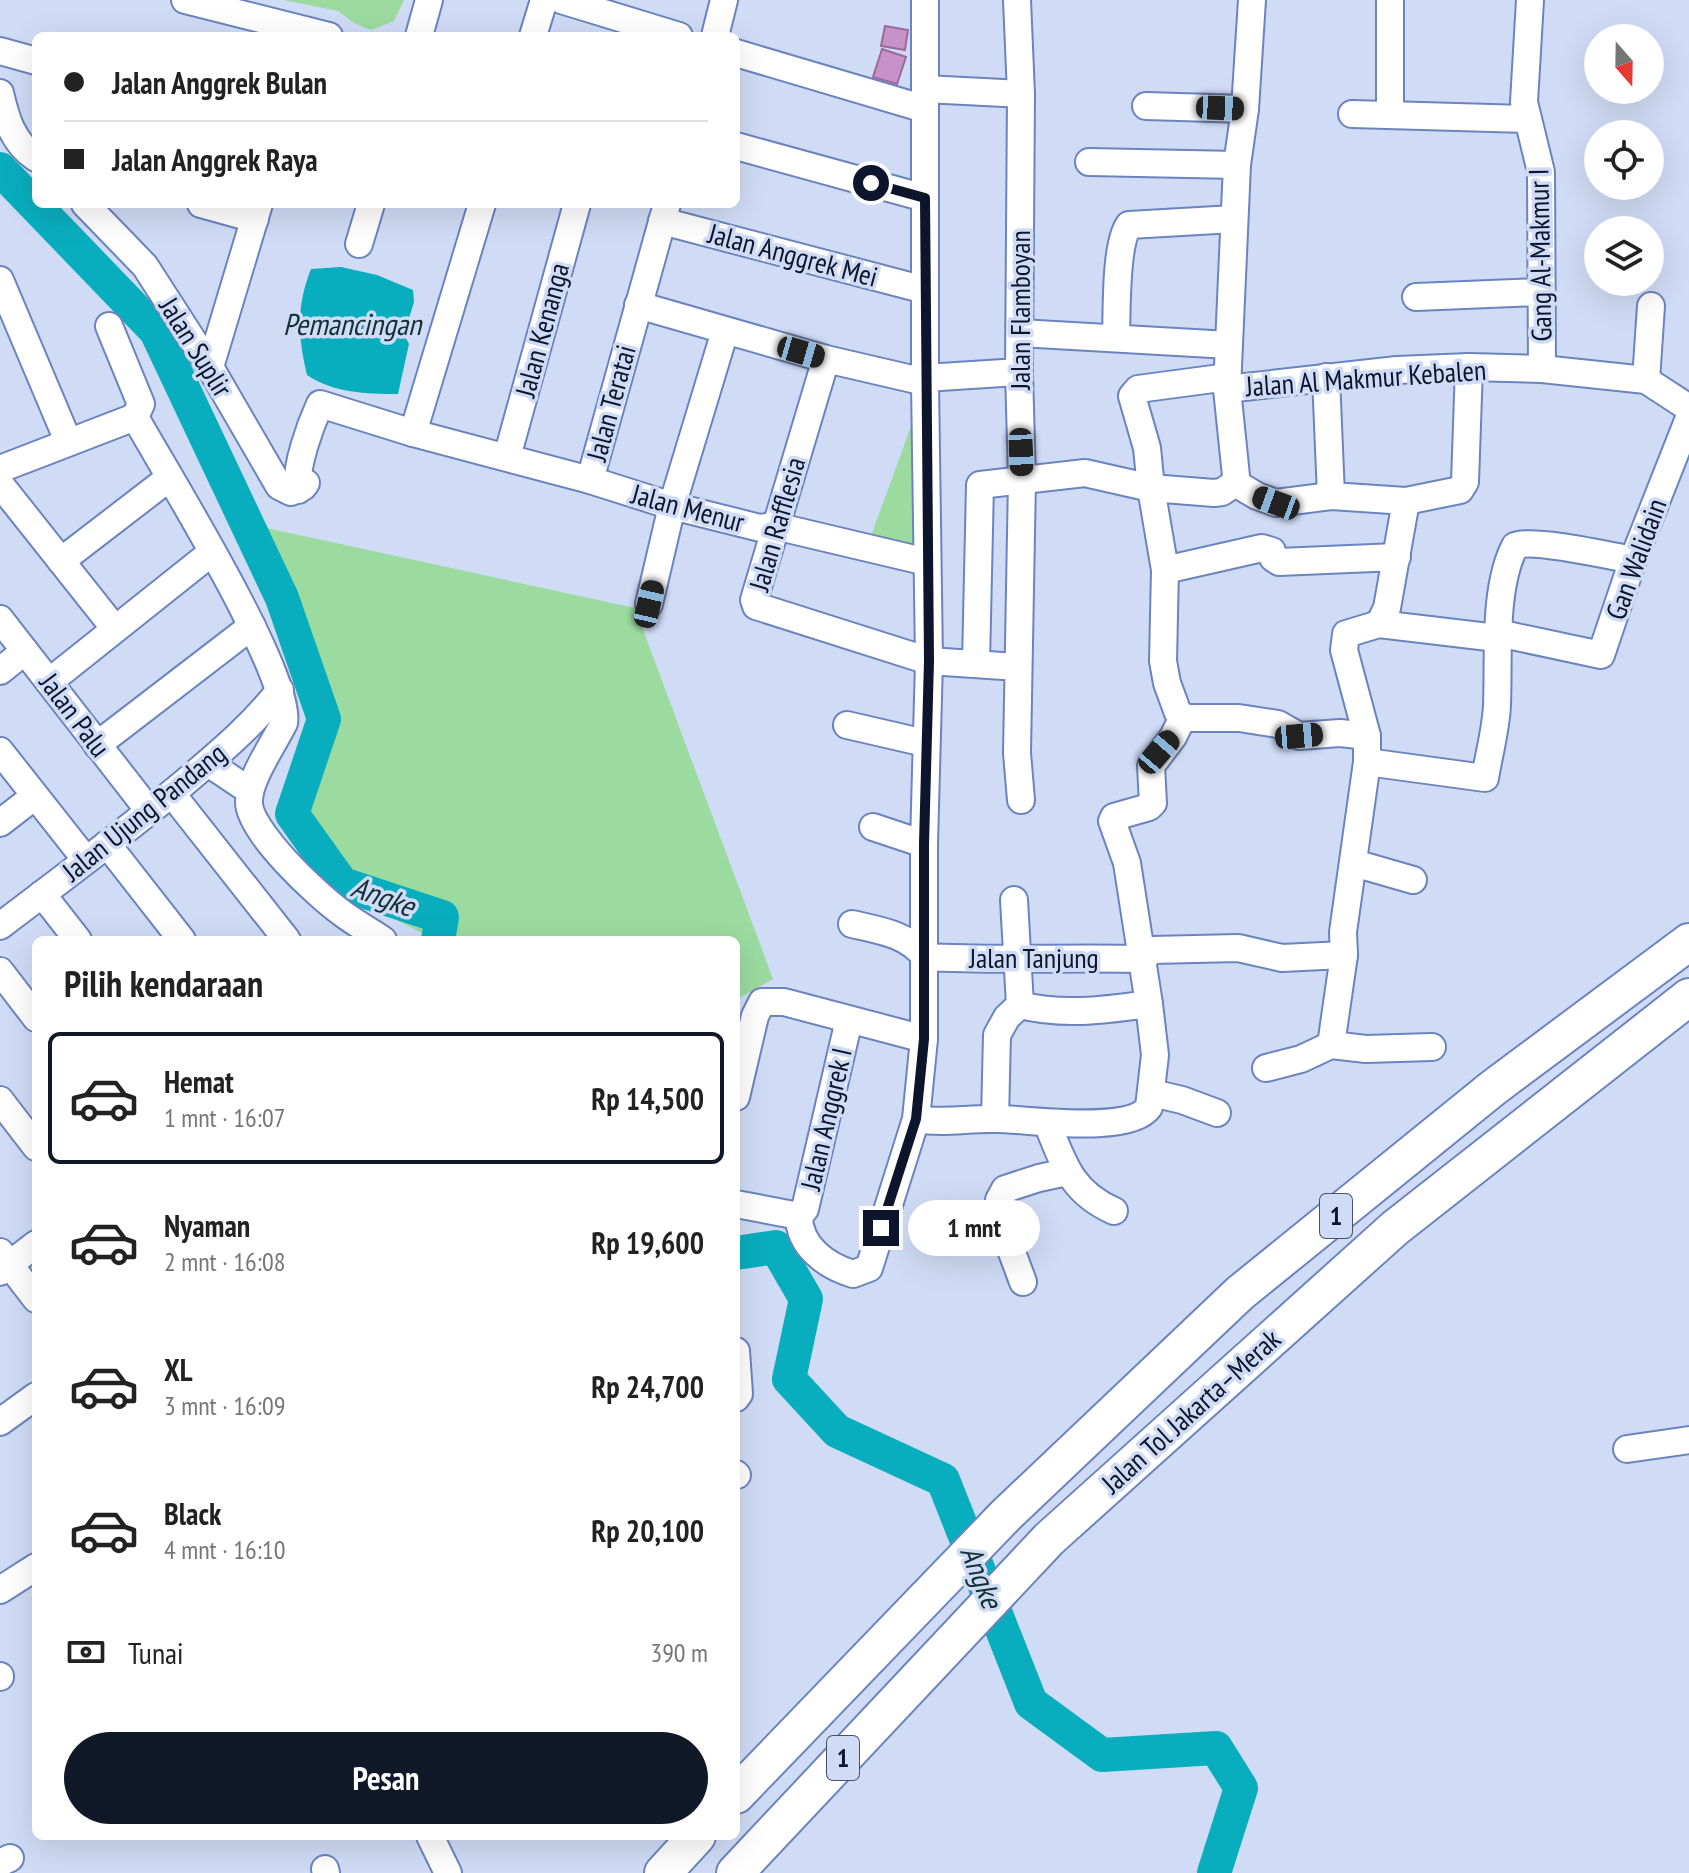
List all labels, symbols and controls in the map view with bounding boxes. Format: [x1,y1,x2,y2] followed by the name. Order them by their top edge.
[1584,24,1664,104] north arrow
[1584,24,1664,296] map controls
[112,63,327,102] text: Jalan Anggrek Bulan
[1196,95,1244,121] car
[1584,120,1664,200] button: locate
[112,140,318,179] text: Jalan Anggrek Raya
[853,165,889,201] route start
[1519,168,1560,342] street label: Gang Al-Makmur I
[703,214,882,295] street label: Jalan Anggrek Mei
[1584,216,1664,296] button: layers
[1001,230,1038,391] street label: Jalan Flamboyan
[506,259,577,402] street label: Jalan Kenanga
[151,289,242,404] street label: Jalan Suplir
[283,304,423,343] water label: Pemancingan
[775,334,827,370] car
[577,341,644,466] street label: Jalan Teratai
[1244,351,1487,404] street label: Jalan Al Makmur Kebalen
[1008,428,1034,476] car
[740,453,813,596] street label: Jalan Rafflesia
[627,474,749,540] street label: Jalan Menur
[1249,484,1303,522] car
[1597,493,1674,624] street label: Gan Walidain
[632,578,666,630] car
[31,665,119,764] street label: Jalan Palu
[1274,722,1324,750] car
[1134,726,1184,778] car
[54,734,233,890] street label: Jalan Ujung Pandang
[347,866,422,925] water label: Angke
[968,939,1099,976] street label: Jalan Tanjung
[64,960,263,1007] text: Pilih kendaraan
[791,1044,860,1195] street label: Jalan Anggrek I
[68,1062,140,1134] icon: car
[164,1062,234,1101] text: Hemat
[591,1079,704,1118] text: Rp 14,500
[164,1101,285,1134] text: 1 mnt · 16:07
[1320,1194,1352,1238] road number: 1
[909,1200,1041,1256] callout: 1 mnt
[68,1206,140,1278] icon: car
[164,1206,250,1245] text: Nyaman
[863,1210,899,1246] route end
[947,1211,1001,1244] text: 1 mnt
[591,1223,704,1262] text: Rp 19,600
[164,1245,285,1278] text: 2 mnt · 16:08
[1093,1320,1288,1502] street label: Jalan Tol Jakarta–Merak
[68,1350,140,1422] icon: car
[164,1350,193,1389] text: XL
[591,1367,704,1406] text: Rp 24,700
[164,1389,285,1422] text: 3 mnt · 16:09
[68,1494,140,1566] icon: car
[164,1494,221,1533] text: Black
[591,1511,704,1550] text: Rp 20,100
[164,1533,285,1566] text: 4 mnt · 16:10
[952,1539,1013,1615] water label: Angke
[64,1630,108,1674] icon: cash
[128,1633,184,1672] text: Tunai
[650,1636,708,1669] text: 390 m
[64,1732,708,1824] button: Pesan
[827,1736,859,1780] road number: 1

